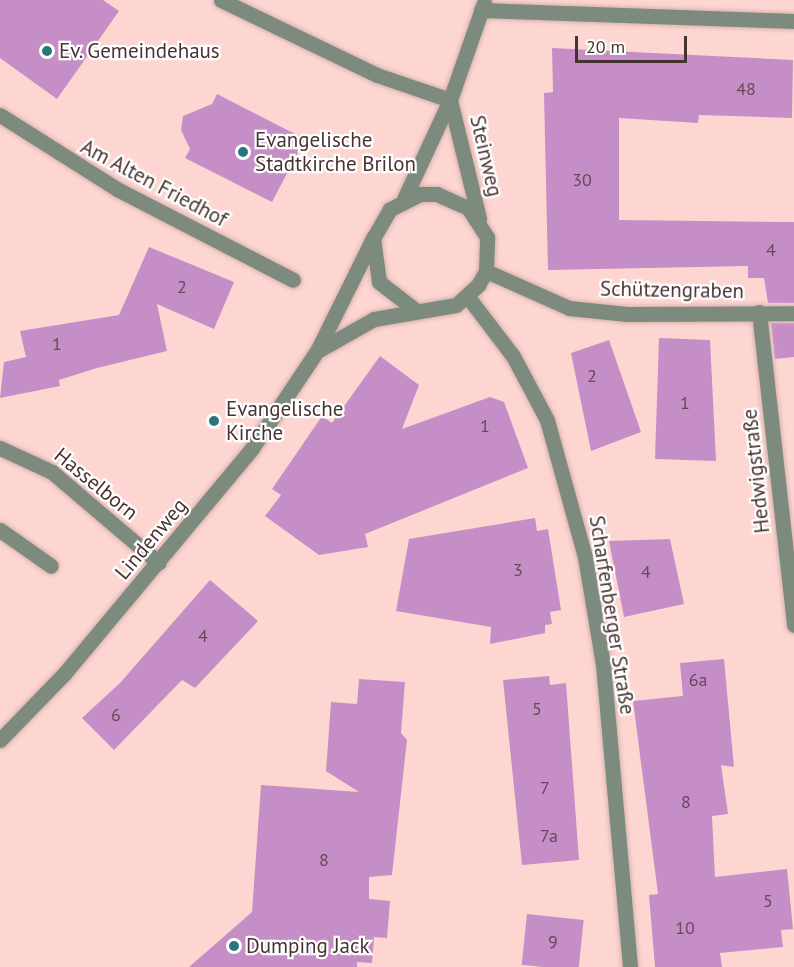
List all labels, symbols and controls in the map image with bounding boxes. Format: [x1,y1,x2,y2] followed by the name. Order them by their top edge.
[578,24,690,62] scale bar
[586,35,625,58] text: 20 m
[59,38,221,64] place label: Ev. Gemeindehaus
[40,44,54,58] marker: Ev. Gemeindehaus
[736,78,756,100] house number: 48
[464,113,508,199] street label: Steinweg
[255,127,416,177] place label: Evangelische Stadtkirche Brilon
[76,134,232,232] street label: Am Alten Friedhof
[236,145,250,159] marker: Evangelische Stadtkirche Brilon
[572,169,592,191] house number: 30
[766,239,776,261] house number: 4
[177,276,187,298] house number: 2
[600,276,744,304] street label: Schützengraben
[52,333,62,355] house number: 1
[587,365,597,387] house number: 2
[680,392,690,414] house number: 1
[226,396,343,446] place label: Evangelische Kirche
[737,408,775,534] street label: Hedwigstraße
[207,414,221,428] marker: Evangelische Kirche
[480,415,490,437] house number: 1
[49,443,143,525] street label: Hasselborn
[110,493,192,585] street label: Lindenweg
[584,514,640,716] street label: Scharfenberger Straße
[513,559,523,581] house number: 3
[641,561,651,583] house number: 4
[198,625,208,647] house number: 4
[689,669,707,691] house number: 6a
[532,698,542,720] house number: 5
[111,704,121,726] house number: 6
[540,777,550,799] house number: 7
[681,791,691,813] house number: 8
[540,825,558,847] house number: 7a
[319,849,329,871] house number: 8
[763,890,773,912] house number: 5
[675,917,695,939] house number: 10
[548,931,558,953] house number: 9
[246,933,370,959] place label: Dumping Jack
[227,939,241,953] marker: Dumping Jack

